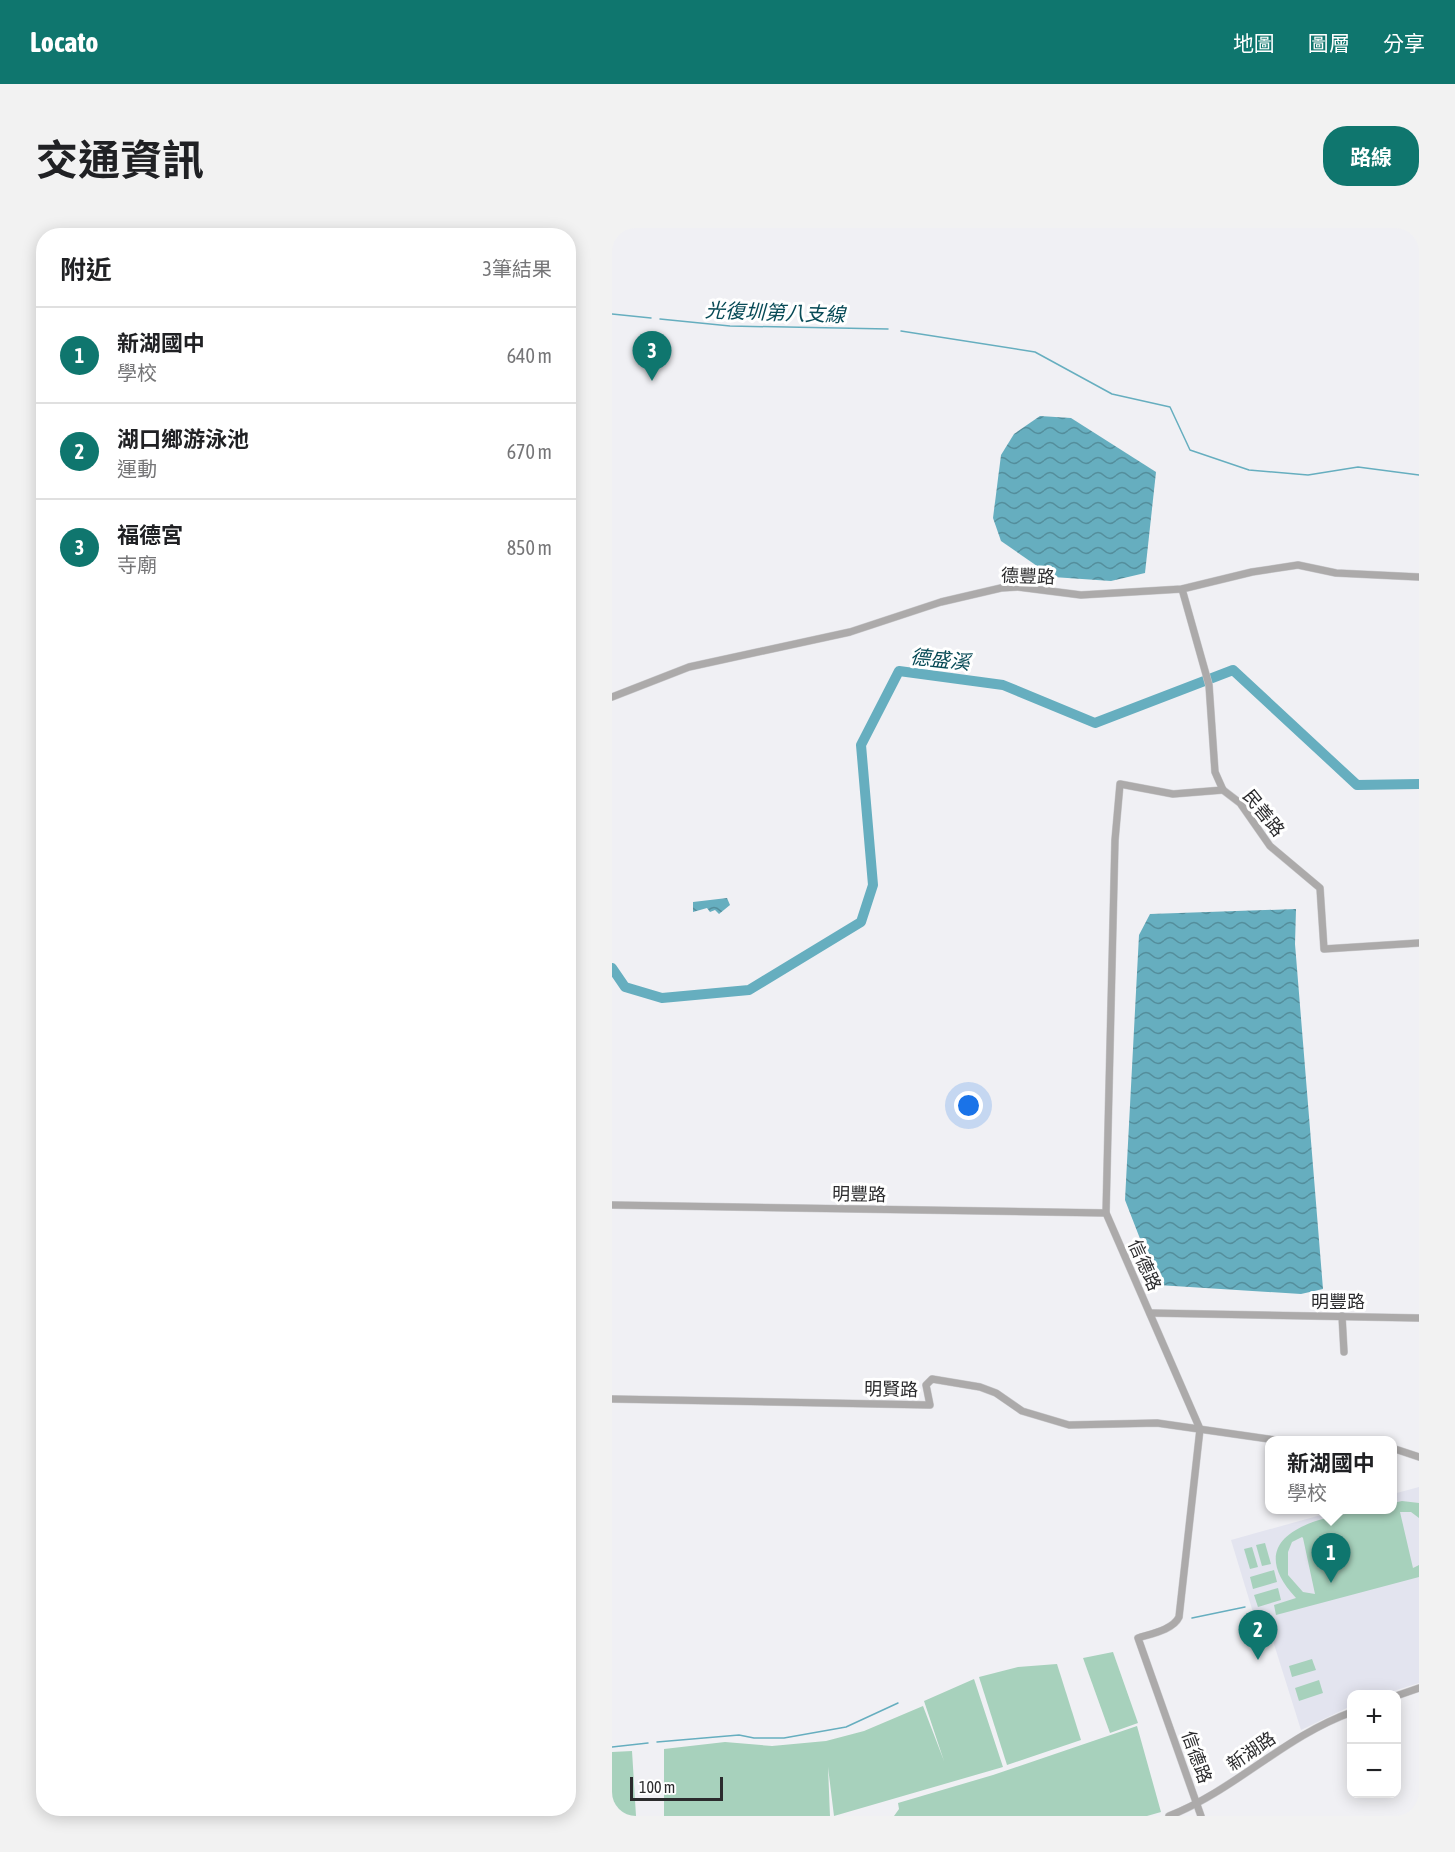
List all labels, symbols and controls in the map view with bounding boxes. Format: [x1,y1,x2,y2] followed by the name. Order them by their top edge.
[30,26,98,58] text: Locato
[1233,31,1275,55] text: 地圖
[1308,31,1350,55] text: 圖層
[1383,31,1425,55] text: 分享
[1323,126,1419,186] button: 路線
[36,136,204,184] text: 交通資訊
[60,255,112,285] text: 附近
[483,257,552,280] text: 3筆結果
[705,298,847,326] water label: 光復圳第八支線
[117,330,205,356] text: 新湖國中
[632,332,672,381] pin: 3
[75,344,84,367] text: 1
[507,344,552,367] text: 640 m
[117,361,157,384] text: 學校
[117,426,249,452] text: 湖口鄉游泳池
[75,440,84,463] text: 2
[507,440,552,463] text: 670 m
[117,457,157,480] text: 運動
[117,522,183,548] text: 福德宮
[75,536,84,559] text: 3
[507,536,552,559] text: 850 m
[117,553,157,576] text: 寺廟
[1001,565,1055,587] street label: 德豐路
[909,644,974,674] water label: 德盛溪
[1239,785,1289,841] street label: 民善路
[954,1091,983,1120] your location
[832,1183,886,1205] street label: 明豐路
[1124,1236,1166,1294] street label: 信德路
[1311,1291,1365,1312] street label: 明豐路
[864,1378,918,1400] street label: 明賢路
[1265,1436,1397,1514] popup
[1287,1450,1375,1476] text: 新湖國中
[1287,1481,1327,1504] text: 學校
[1312,1534,1350,1583] pin: 1
[1238,1610,1278,1660] pin: 2
[1347,1690,1401,1798] map controls
[1347,1690,1401,1744] button: +
[1223,1727,1279,1775] street label: 新湖路
[1178,1728,1216,1786] street label: 信德路
[1347,1744,1401,1798] button: −
[630,1774,723,1802] scale bar
[639,1778,675,1796] text: 100 m

